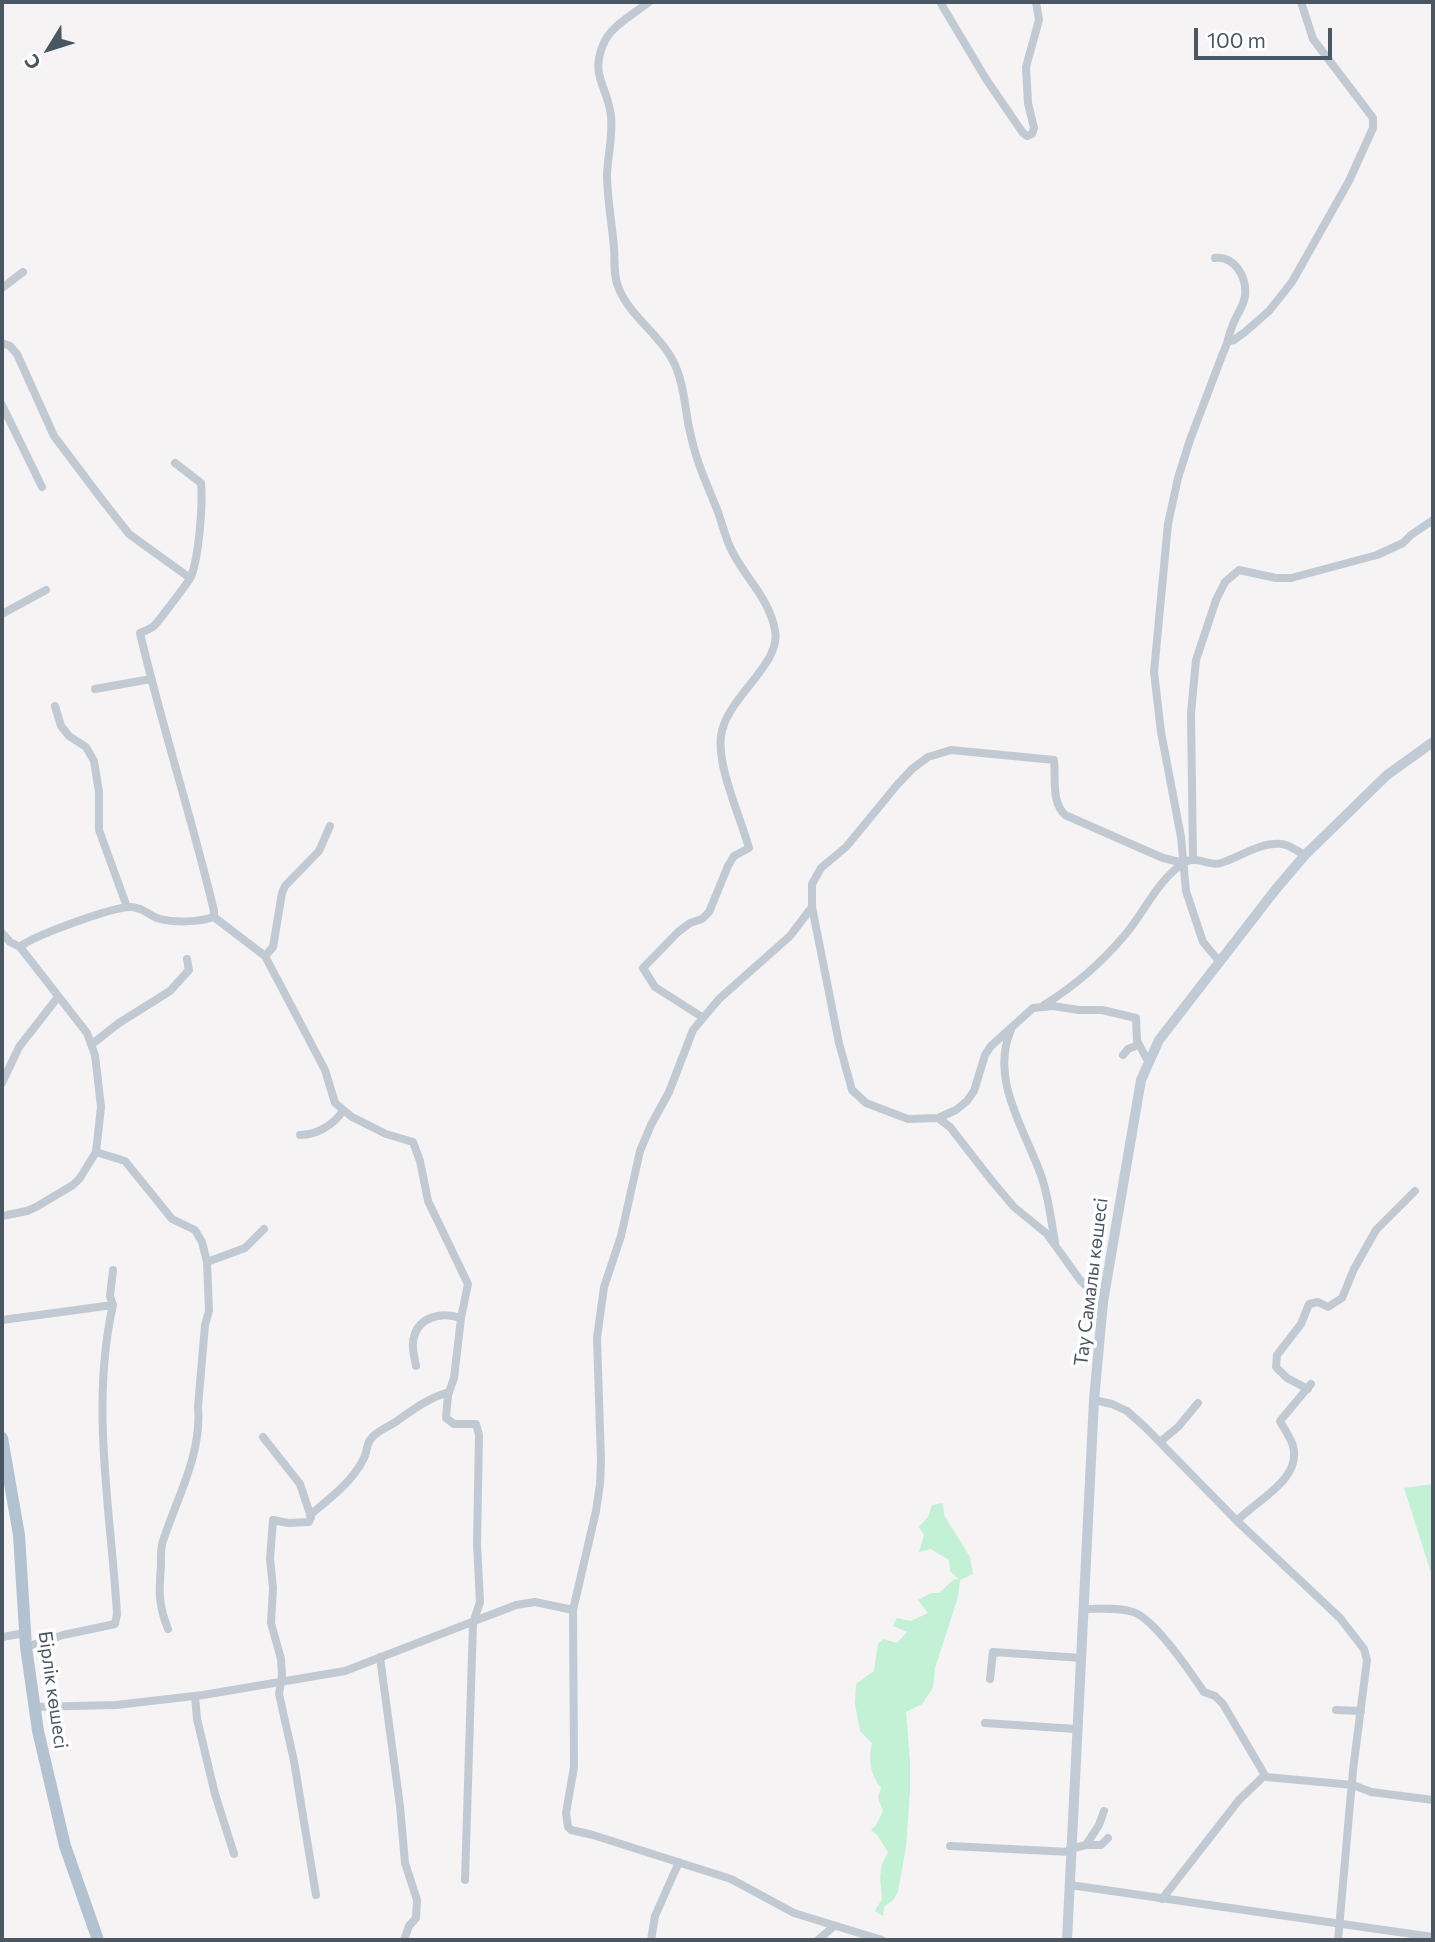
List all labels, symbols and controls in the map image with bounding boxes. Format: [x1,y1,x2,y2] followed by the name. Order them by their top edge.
[14,14,84,84] north arrow
[1197,14,1335,58] scale bar
[1207,27,1266,52] text: 100 m
[19,50,45,74] text: С
[1069,1197,1113,1367] street label: Тау Самалы көшесі
[33,1630,73,1750] street label: Бірлік көшесі

